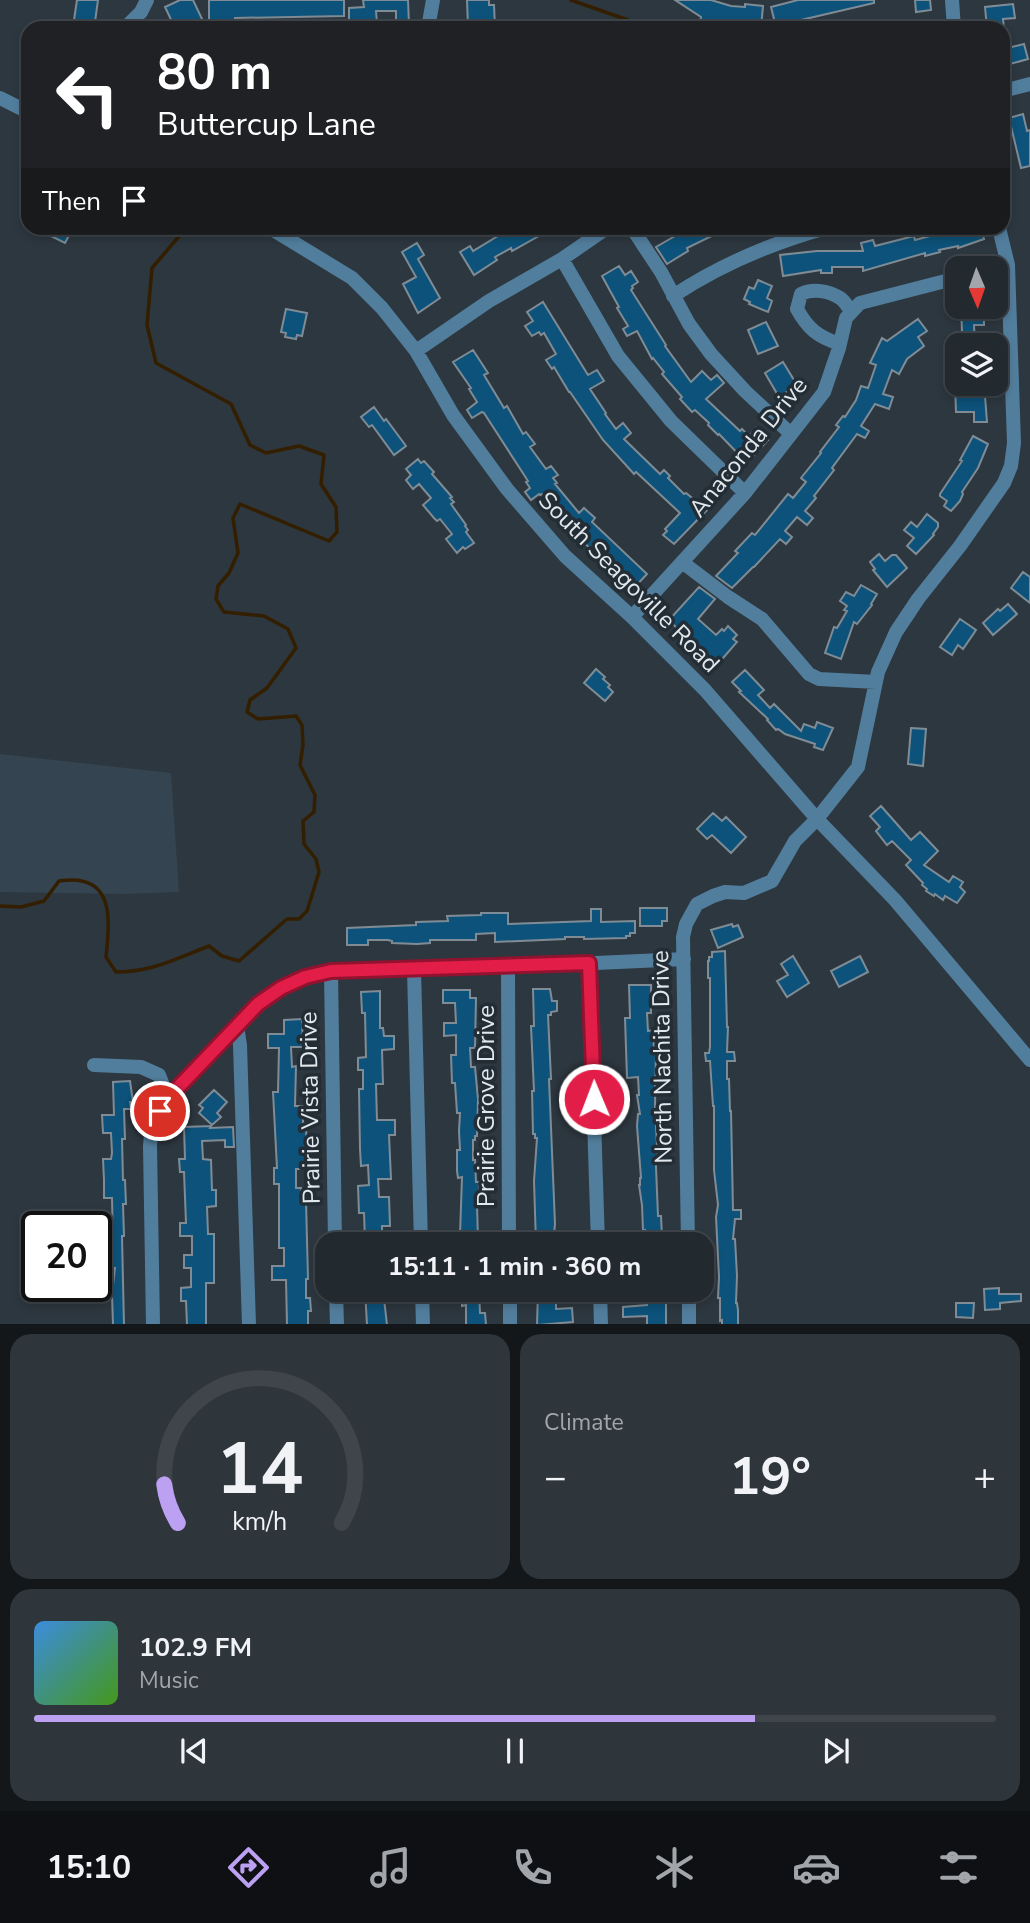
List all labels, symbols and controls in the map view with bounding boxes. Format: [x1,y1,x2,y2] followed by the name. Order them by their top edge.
[157,39,272,106] text: 80 m
[42,49,133,140] icon: left
[157,103,376,146] text: Buttercup Lane
[115,182,153,220] icon: arrive
[42,184,101,219] text: Then
[945,256,1008,318] north arrow
[945,256,1008,396] map controls
[945,333,1008,396] button: layers
[682,370,814,524] street label: Anaconda Drive
[531,484,727,680] street label: South Seagoville Road
[644,950,680,1164] street label: North Nachita Drive
[470,1005,502,1207] street label: Prairie Grove Drive
[292,1011,328,1205] street label: Prairie Vista Drive
[557,1062,631,1136] position arrow
[130,1081,190,1141] pin
[141,1092,179,1130] icon: arrive
[21,1211,112,1302] speed limit sign: 20
[388,1249,641,1284] text: 15:11 · 1 min · 360 m
[544,1407,624,1438] text: Climate
[216,1419,304,1519] text: 14
[729,1441,811,1512] text: 19°
[544,1452,567,1503] text: −
[973,1452,996,1503] text: +
[232,1504,288,1538] text: km/h
[139,1630,252,1665] text: 102.9 FM
[139,1665,199,1696] text: Music
[175,1732,213,1770] icon: previous
[496,1732,534,1770] icon: pause
[817,1732,855,1770] icon: next
[224,1843,273,1892] icon: directions
[366,1843,415,1892] icon: music
[508,1843,557,1892] icon: phone
[650,1843,699,1892] icon: climate
[792,1843,841,1892] icon: car
[934,1843,983,1892] icon: filters
[47,1846,131,1889] text: 15:10

